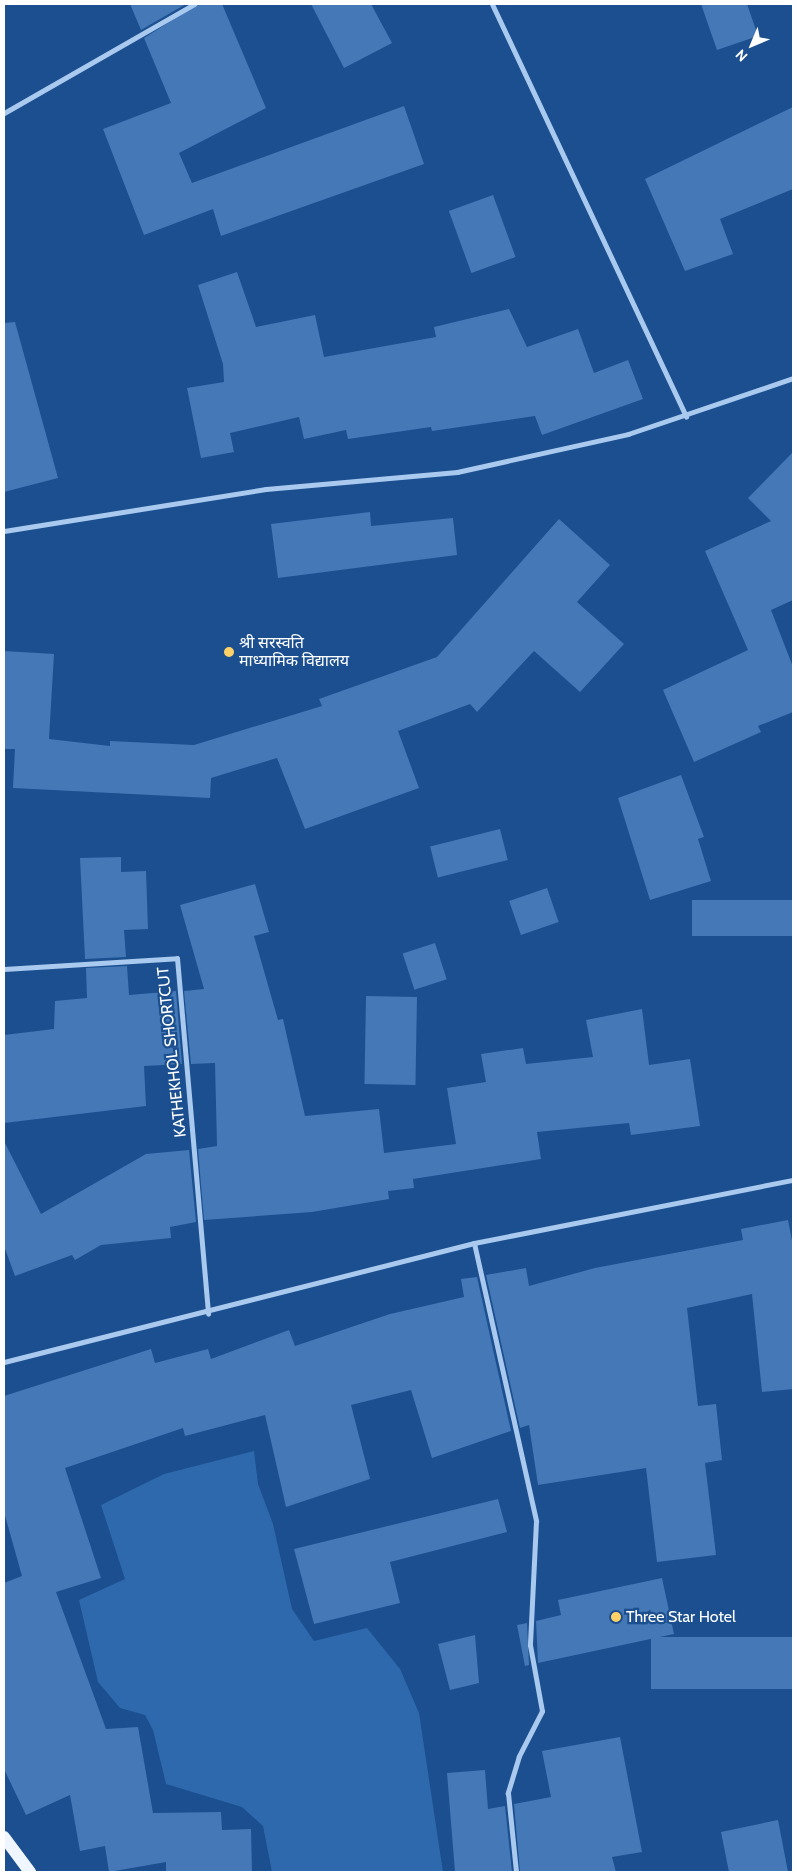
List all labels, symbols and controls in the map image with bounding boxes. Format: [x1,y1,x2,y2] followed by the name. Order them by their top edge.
[727,20,777,70] north arrow
[732,46,751,65] text: N
[239,633,349,671] place label: श्री सरस्वति माध्यामिक विद्यालय
[223,646,235,658] marker: श्री सरस्वति माध्यामिक विद्यालय
[153,966,191,1138] street label: KATHEKHOL SHORTCUT
[626,1607,736,1627] place label: Three Star Hotel
[610,1611,622,1623] marker: Three Star Hotel

